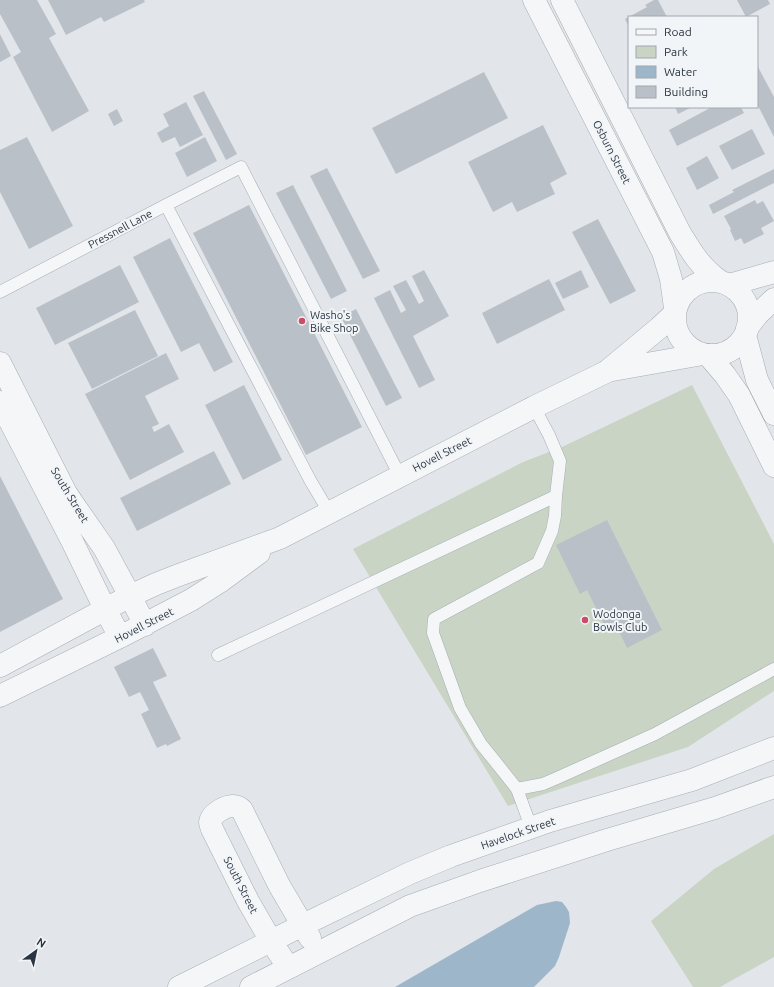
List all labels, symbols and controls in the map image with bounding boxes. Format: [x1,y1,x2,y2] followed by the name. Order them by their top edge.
[628,16,758,108] legend
[664,25,692,38] text: Road
[664,45,688,58] text: Park
[664,65,697,78] text: Water
[664,85,708,98] text: Building
[591,118,633,186] street label: Osburn Street
[86,207,154,251] street label: Pressnell Lane
[310,309,359,334] place label: Washo's Bike Shop
[297,316,307,326] marker: Washo's Bike Shop
[411,434,474,474] street label: Hovell Street
[49,465,92,525] street label: South Street
[113,605,176,645] street label: Hovell Street
[593,608,647,633] place label: Wodonga Bowls Club
[580,615,590,625] marker: Wodonga Bowls Club
[479,814,557,851] street label: Havelock Street
[222,855,261,916] street label: South Street
[16,931,56,971] north arrow
[35,935,48,950] text: N

